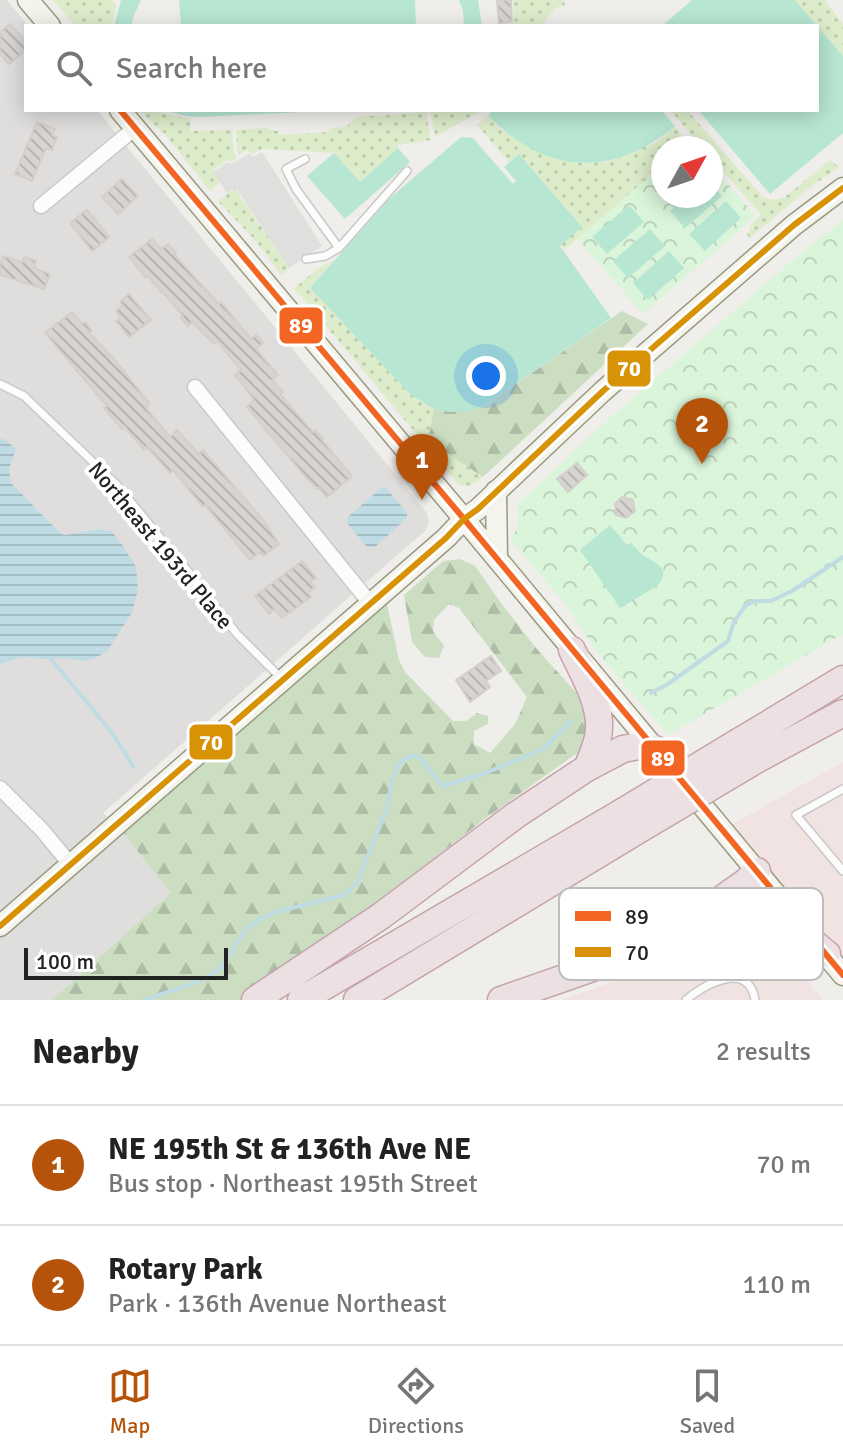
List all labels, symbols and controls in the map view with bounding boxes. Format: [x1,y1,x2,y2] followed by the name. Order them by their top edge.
[24,24,819,112] search box
[52,46,96,90] icon: search
[116,50,267,87] text: Search here
[651,136,723,208] north arrow
[278,306,324,345] line badge: 89
[289,312,313,339] text: 89
[606,349,652,388] line badge: 70
[617,355,641,382] text: 70
[466,356,506,396] your location
[676,398,728,464] pin: 2
[396,434,448,500] pin: 1
[83,456,239,635] street label: Northeast 193rd Place
[188,723,234,761] line badge: 70
[199,729,223,756] text: 70
[640,739,686,777] line badge: 89
[651,745,675,772] text: 89
[559,888,823,980] legend
[625,903,649,930] text: 89
[625,939,649,966] text: 70
[24,944,228,980] scale bar
[36,948,94,975] text: 100 m
[32,1031,139,1073] text: Nearby
[716,1036,811,1068] text: 2 results
[108,1131,471,1168] text: NE 195th St & 136th Ave NE
[51,1149,65,1181] text: 1
[756,1149,811,1181] text: 70 m
[108,1168,478,1200] text: Bus stop · Northeast 195th Street
[108,1251,263,1288] text: Rotary Park
[51,1269,65,1301] text: 2
[742,1269,811,1301] text: 110 m
[108,1288,447,1320] text: Park · 136th Avenue Northeast
[108,1364,152,1439] tab: Map
[368,1364,464,1439] tab: Directions
[680,1364,735,1439] tab: Saved

